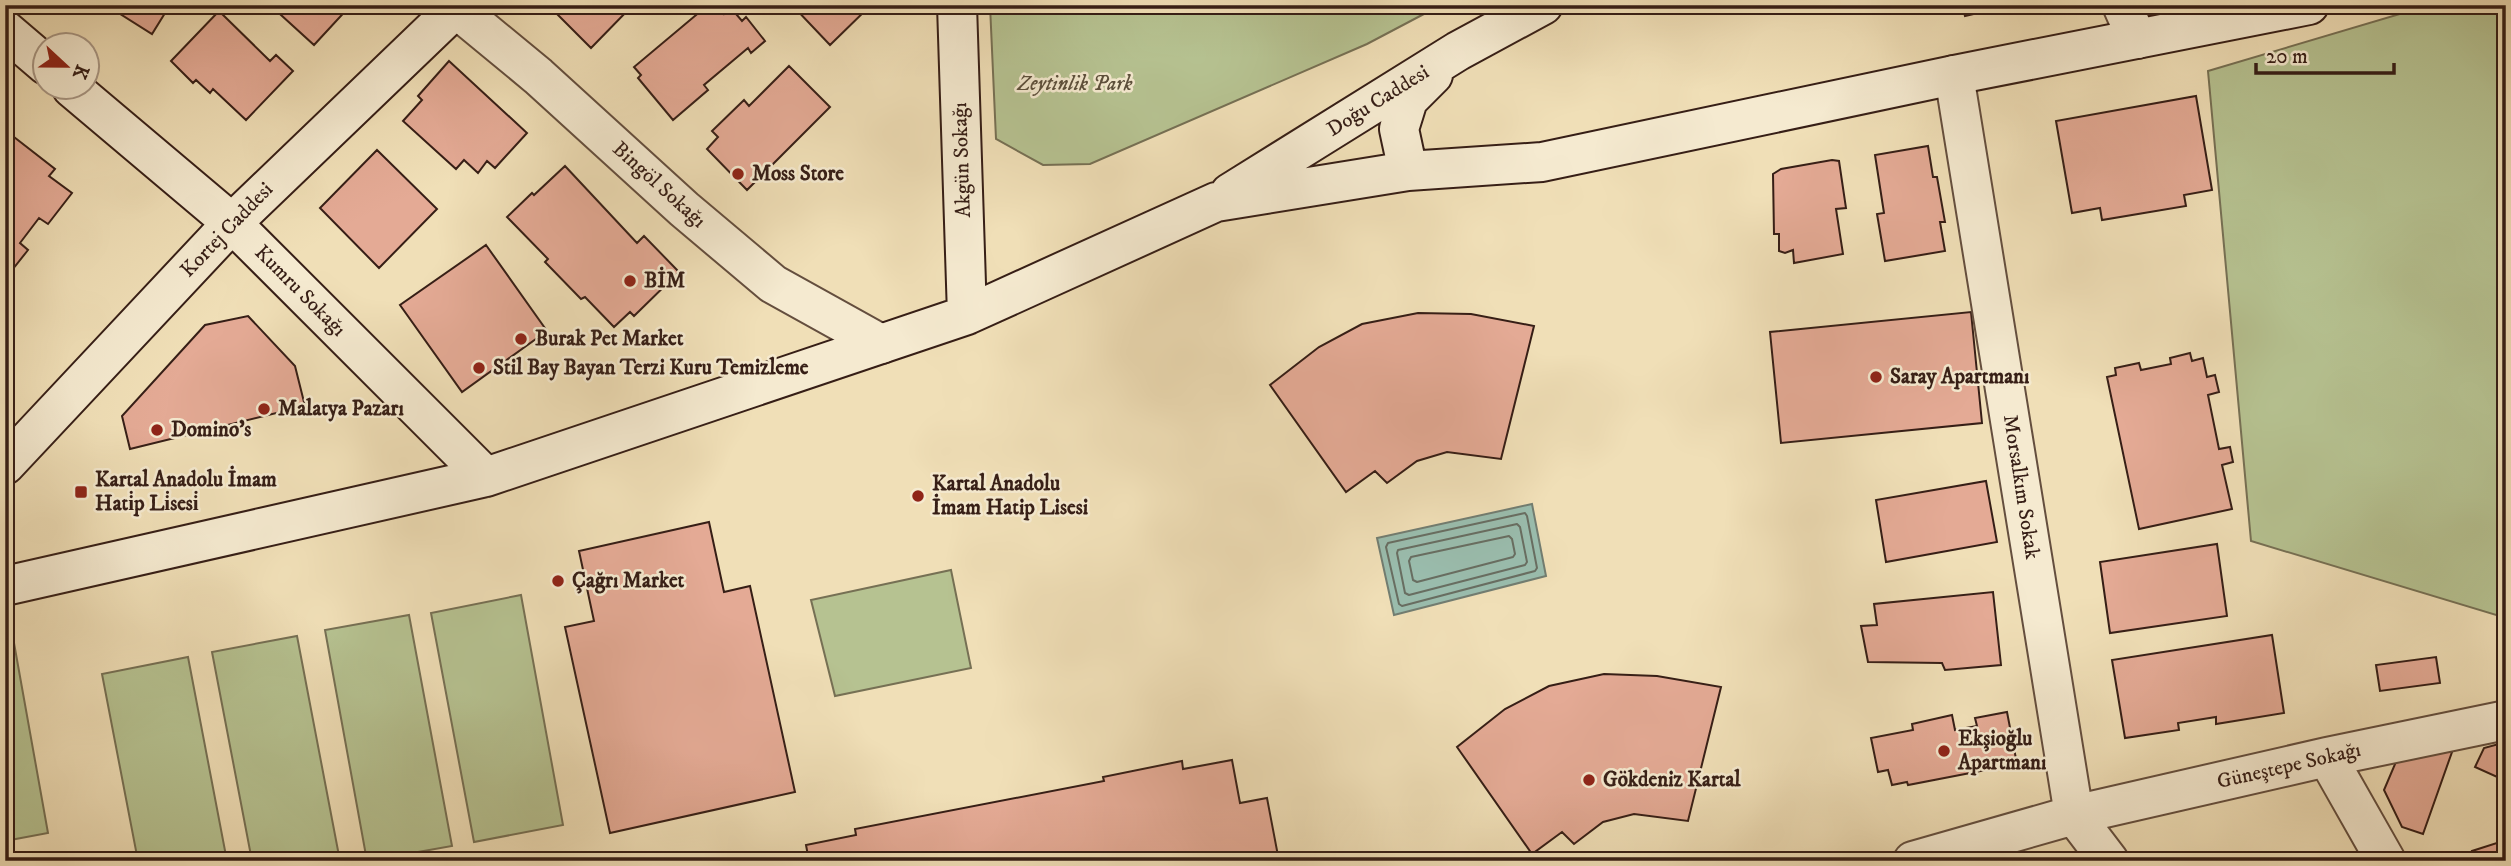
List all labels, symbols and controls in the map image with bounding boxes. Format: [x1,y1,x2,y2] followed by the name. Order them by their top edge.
[32,32,102,102] north arrow
[2256,32,2394,76] scale bar
[2266,44,2308,70] text: 20 m
[1322,59,1434,143] street label: Doğu Caddesi
[67,61,94,83] text: K
[1016,71,1133,97] park label: Zeytinlik Park
[947,102,977,218] street label: Akgün Sokağı
[607,136,711,234] street label: Bingöl Sokağı
[752,161,844,187] place label: Moss Store
[730,166,746,182] marker: Moss Store
[175,177,279,283] street label: Kortej Caddesi
[249,240,351,342] street label: Kumru Sokağı
[644,266,685,294] place label: BİM
[622,273,638,289] marker: BİM
[535,326,684,352] place label: Burak Pet Market
[513,331,529,347] marker: Burak Pet Market
[493,355,809,381] place label: Stil Bay Bayan Terzi Kuru Temizleme
[471,360,487,376] marker: Stil Bay Bayan Terzi Kuru Temizleme
[1890,364,2030,390] place label: Saray Apartmanı
[1868,369,1884,385] marker: Saray Apartmanı
[278,396,404,422] place label: Malatya Pazarı
[256,401,272,417] marker: Malatya Pazarı
[1997,413,2045,562] street label: Morsalkım Sokak
[171,417,251,443] place label: Domino's
[149,422,165,438] marker: Domino's
[95,465,277,517] place label: Kartal Anadolu İmam Hati̇p Li̇sesi̇
[932,471,1089,521] place label: Kartal Anadolu İmam Hatip Lisesi
[73,484,89,500] marker: Kartal Anadolu İmam Hati̇p Li̇sesi̇
[910,488,926,504] marker: Kartal Anadolu İmam Hatip Lisesi
[572,568,685,594] place label: Çağrı Market
[550,573,566,589] marker: Çağrı Market
[1957,726,2047,776] place label: Ekşioğlu Apartmanı
[2215,737,2363,795] street label: Güneştepe Sokağı
[1936,743,1952,759] marker: Ekşioğlu Apartmanı
[1603,767,1741,793] place label: Gökdeniz Kartal
[1581,772,1597,788] marker: Gökdeniz Kartal

